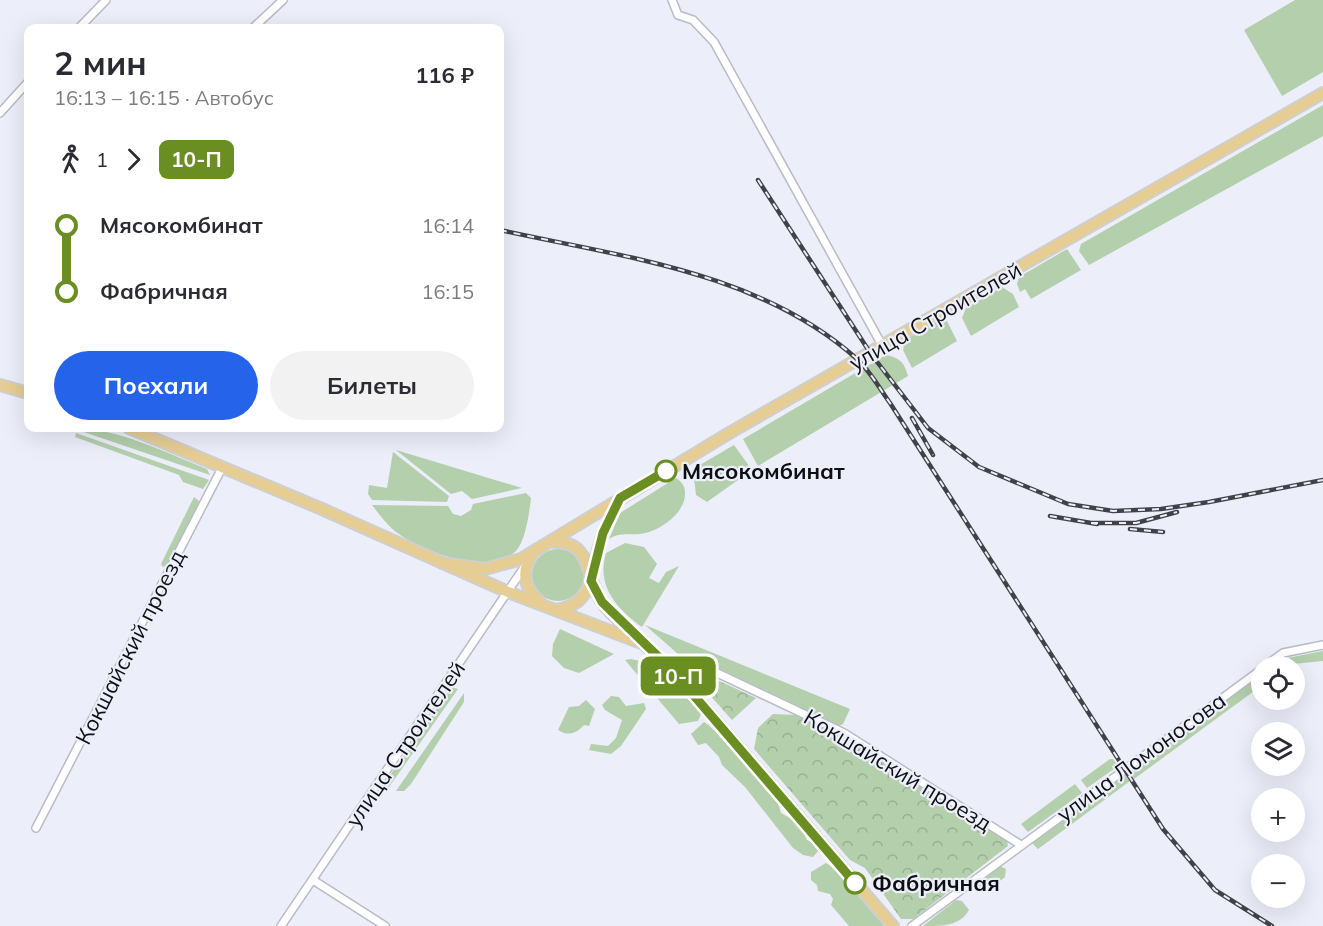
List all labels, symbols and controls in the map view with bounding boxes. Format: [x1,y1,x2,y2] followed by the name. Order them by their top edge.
[54,42,147,83] text: 2 мин
[415,61,474,89] text: 116 ₽
[54,85,274,110] text: 16:13 – 16:15 · Автобус
[54,143,87,176] icon: walk
[117,143,150,176] icon: forward
[171,146,222,172] text: 10-П
[96,147,108,172] text: 1
[100,211,263,239] text: Мясокомбинат
[421,213,474,238] text: 16:14
[844,255,1026,377] street label: улица Строителей
[100,277,228,305] text: Фабричная
[421,279,474,304] text: 16:15
[54,351,258,420] button: Поехали
[270,351,474,420] button: Билеты
[682,457,845,485] place label: Мясокомбинат
[655,460,677,482] marker: Мясокомбинат
[69,545,191,749] street label: Кокшайский проезд
[339,656,471,832] street label: улица Строителей
[636,656,720,696] line badge: 10-П
[1251,656,1305,908] map controls
[1251,656,1305,710] button: locate
[653,663,703,689] text: 10-П
[1051,686,1231,828] street label: улица Ломоносова
[799,703,997,837] street label: Кокшайский проезд
[1251,722,1305,776] button: layers
[1251,788,1305,842] button: +
[1251,854,1305,908] button: −
[872,869,1000,897] place label: Фабричная
[844,872,866,894] marker: Фабричная

